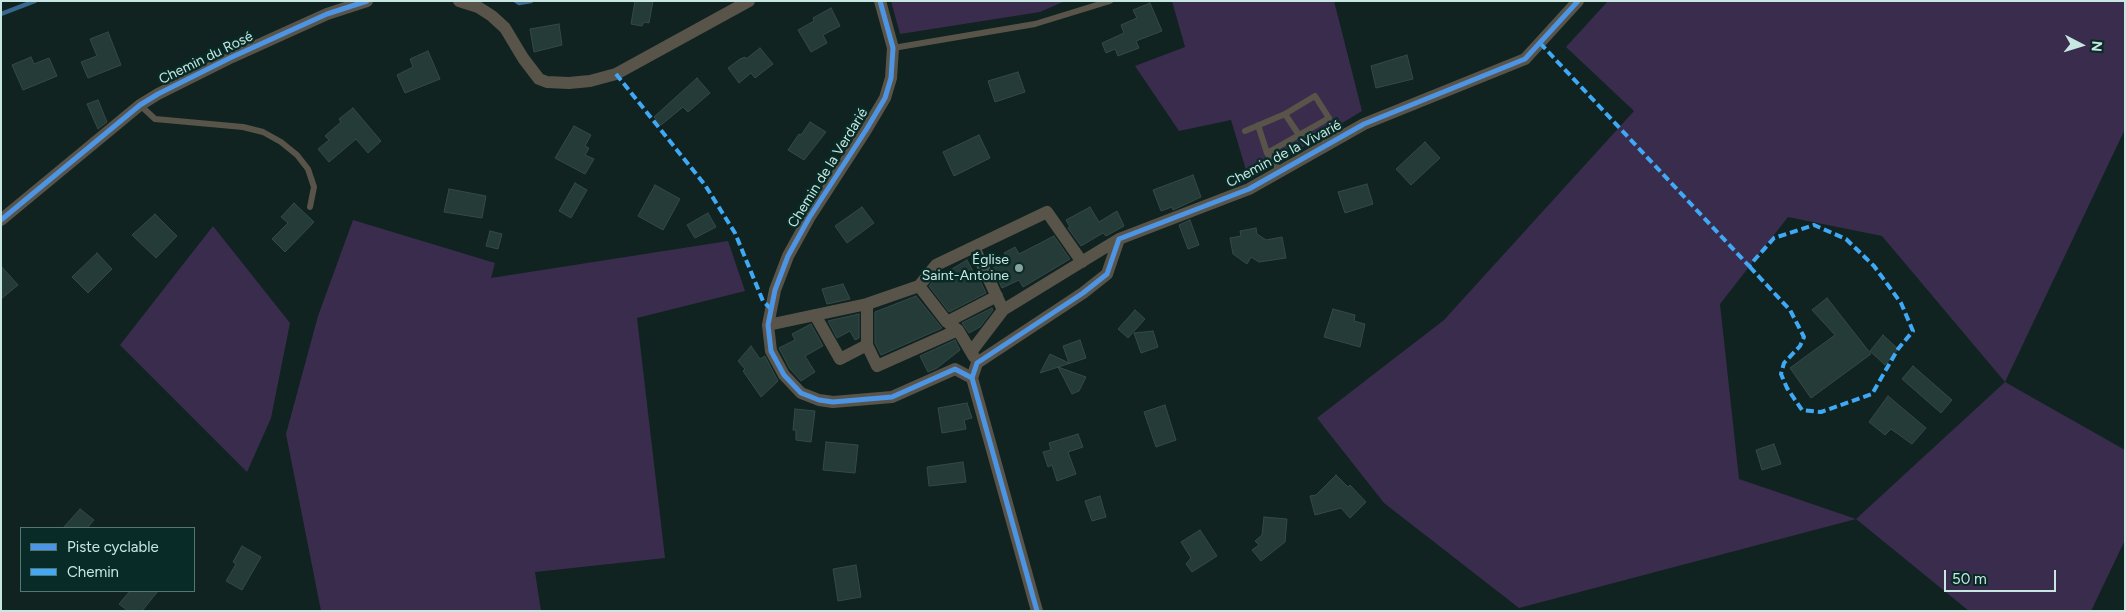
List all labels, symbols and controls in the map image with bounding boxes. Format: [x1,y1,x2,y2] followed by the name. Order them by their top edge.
[2056,20,2106,70] north arrow
[156,28,256,88] street label: Chemin du Rosé
[2088,40,2105,52] text: N
[784,105,872,231] street label: Chemin de la Verdarié
[1224,117,1344,191] street label: Chemin de la Vivarié
[922,252,1009,284] place label: Église Saint-Antoine
[1013,262,1025,274] marker: Église Saint-Antoine
[20,527,195,592] legend
[67,538,159,556] text: Piste cyclable
[1946,560,2058,592] scale bar
[67,563,119,581] text: Chemin
[1952,570,1987,588] text: 50 m

